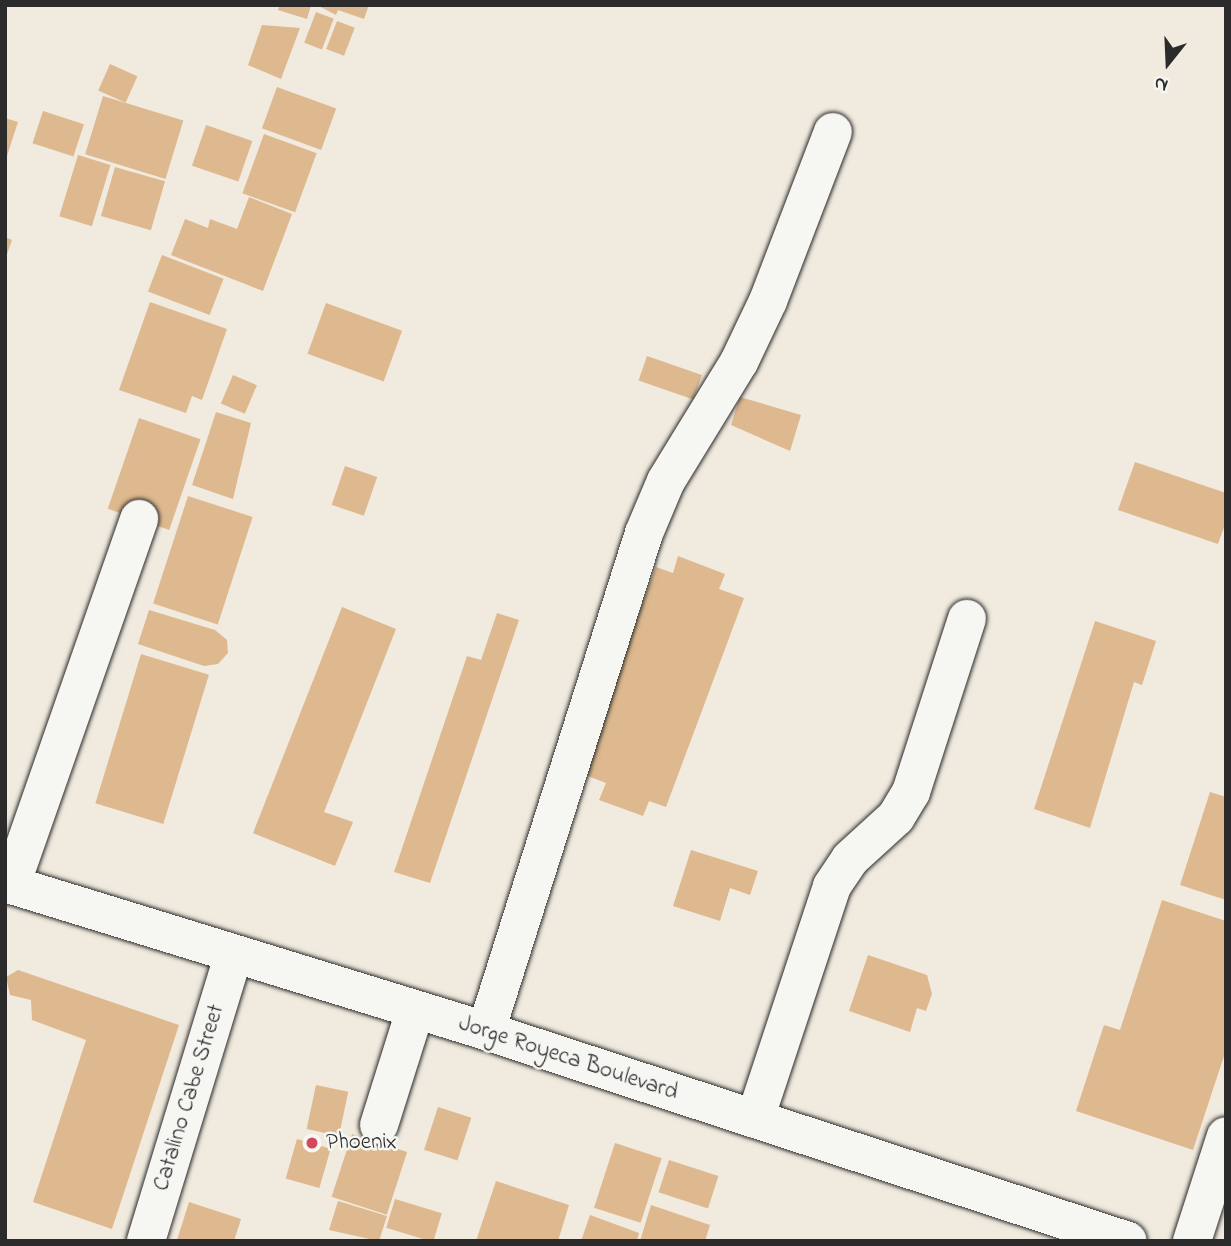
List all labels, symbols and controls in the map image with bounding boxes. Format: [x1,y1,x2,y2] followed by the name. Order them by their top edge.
[1133,28,1203,98] north arrow
[1151,69,1172,98] text: N
[149,1001,231,1195] street label: Catalino Cabe Street
[455,1011,681,1107] street label: Jorge Royeca Boulevard
[326,1129,397,1157] place label: Phoenix
[304,1135,320,1151] marker: Phoenix

